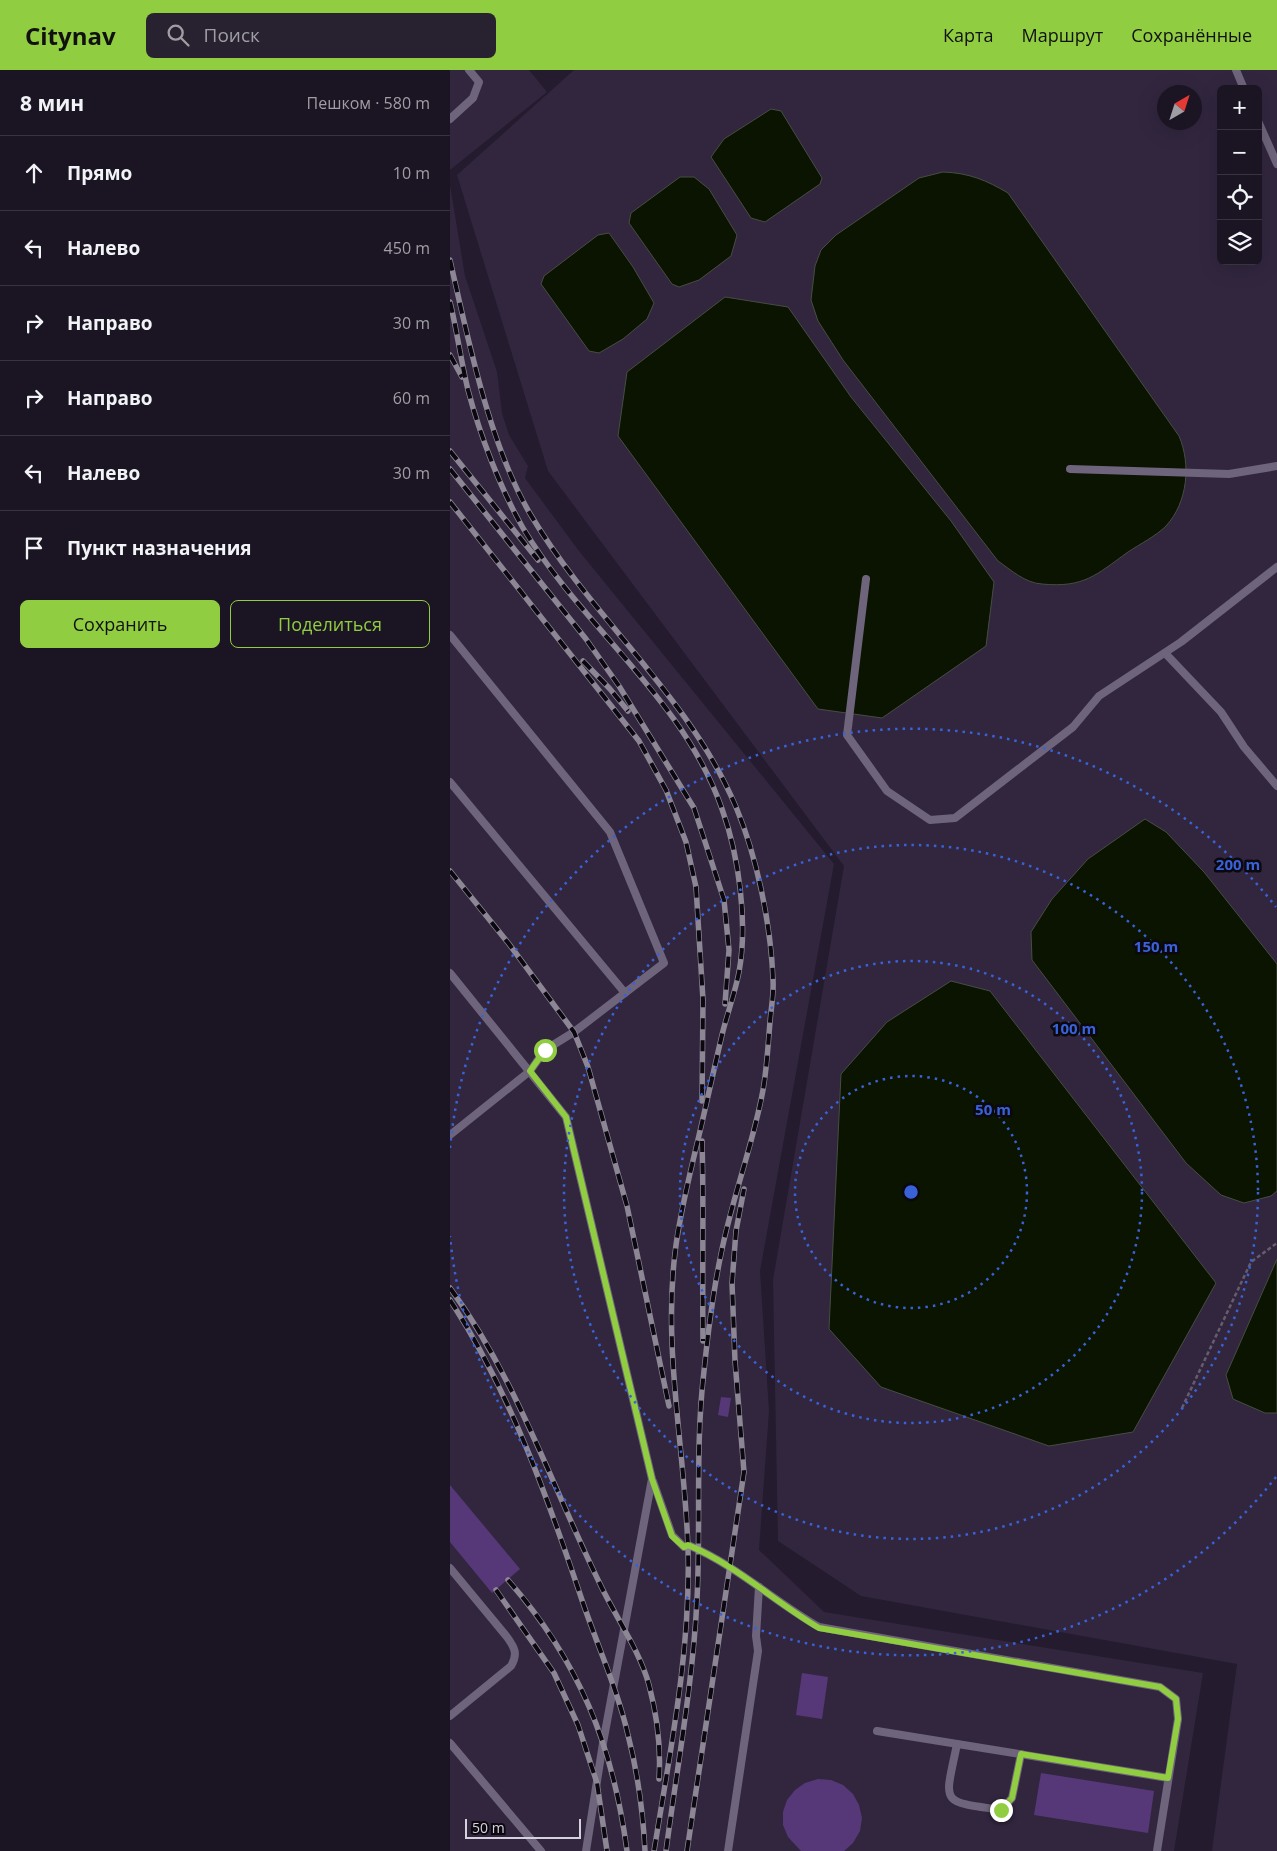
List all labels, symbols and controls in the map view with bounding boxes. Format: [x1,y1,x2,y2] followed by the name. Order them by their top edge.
[146,13,496,58] search box
[25,19,116,52] text: Citynav
[164,21,192,49] icon: search
[204,22,260,48] text: Поиск
[943,23,993,47] text: Карта
[1021,23,1103,47] text: Маршрут
[1131,23,1252,47] text: Сохранённые
[1157,85,1202,130] north arrow
[1217,85,1262,265] map controls
[1217,85,1262,130] button: +
[20,89,84,117] text: 8 мин
[307,92,430,114] text: Пешком · 580 m
[1217,130,1262,175] button: −
[20,159,48,187] icon: ahead
[67,160,132,186] text: Прямо
[393,162,430,184] text: 10 m
[1217,175,1262,220] button: locate
[1217,220,1262,265] button: layers
[20,234,48,262] icon: left
[67,235,140,261] text: Налево
[384,237,430,259] text: 450 m
[20,309,48,337] icon: right
[67,310,153,336] text: Направо
[393,312,430,334] text: 30 m
[20,384,48,412] icon: right
[67,385,153,411] text: Направо
[393,387,430,409] text: 60 m
[20,459,48,487] icon: left
[67,460,140,486] text: Налево
[393,462,430,484] text: 30 m
[20,534,48,562] icon: arrive
[67,535,252,561] text: Пункт назначения
[20,600,220,648] button: Сохранить
[230,600,430,648] button: Поделиться
[1216,854,1260,874] text: 200 m
[1134,936,1178,956] text: 150 m
[1052,1018,1096,1038] text: 100 m
[534,1039,557,1062] route start
[975,1099,1011,1119] text: 50 m
[902,1183,920,1201] centre of rings
[990,1799,1013,1822] route end
[465,1816,581,1839] scale bar
[472,1818,505,1837] text: 50 m

